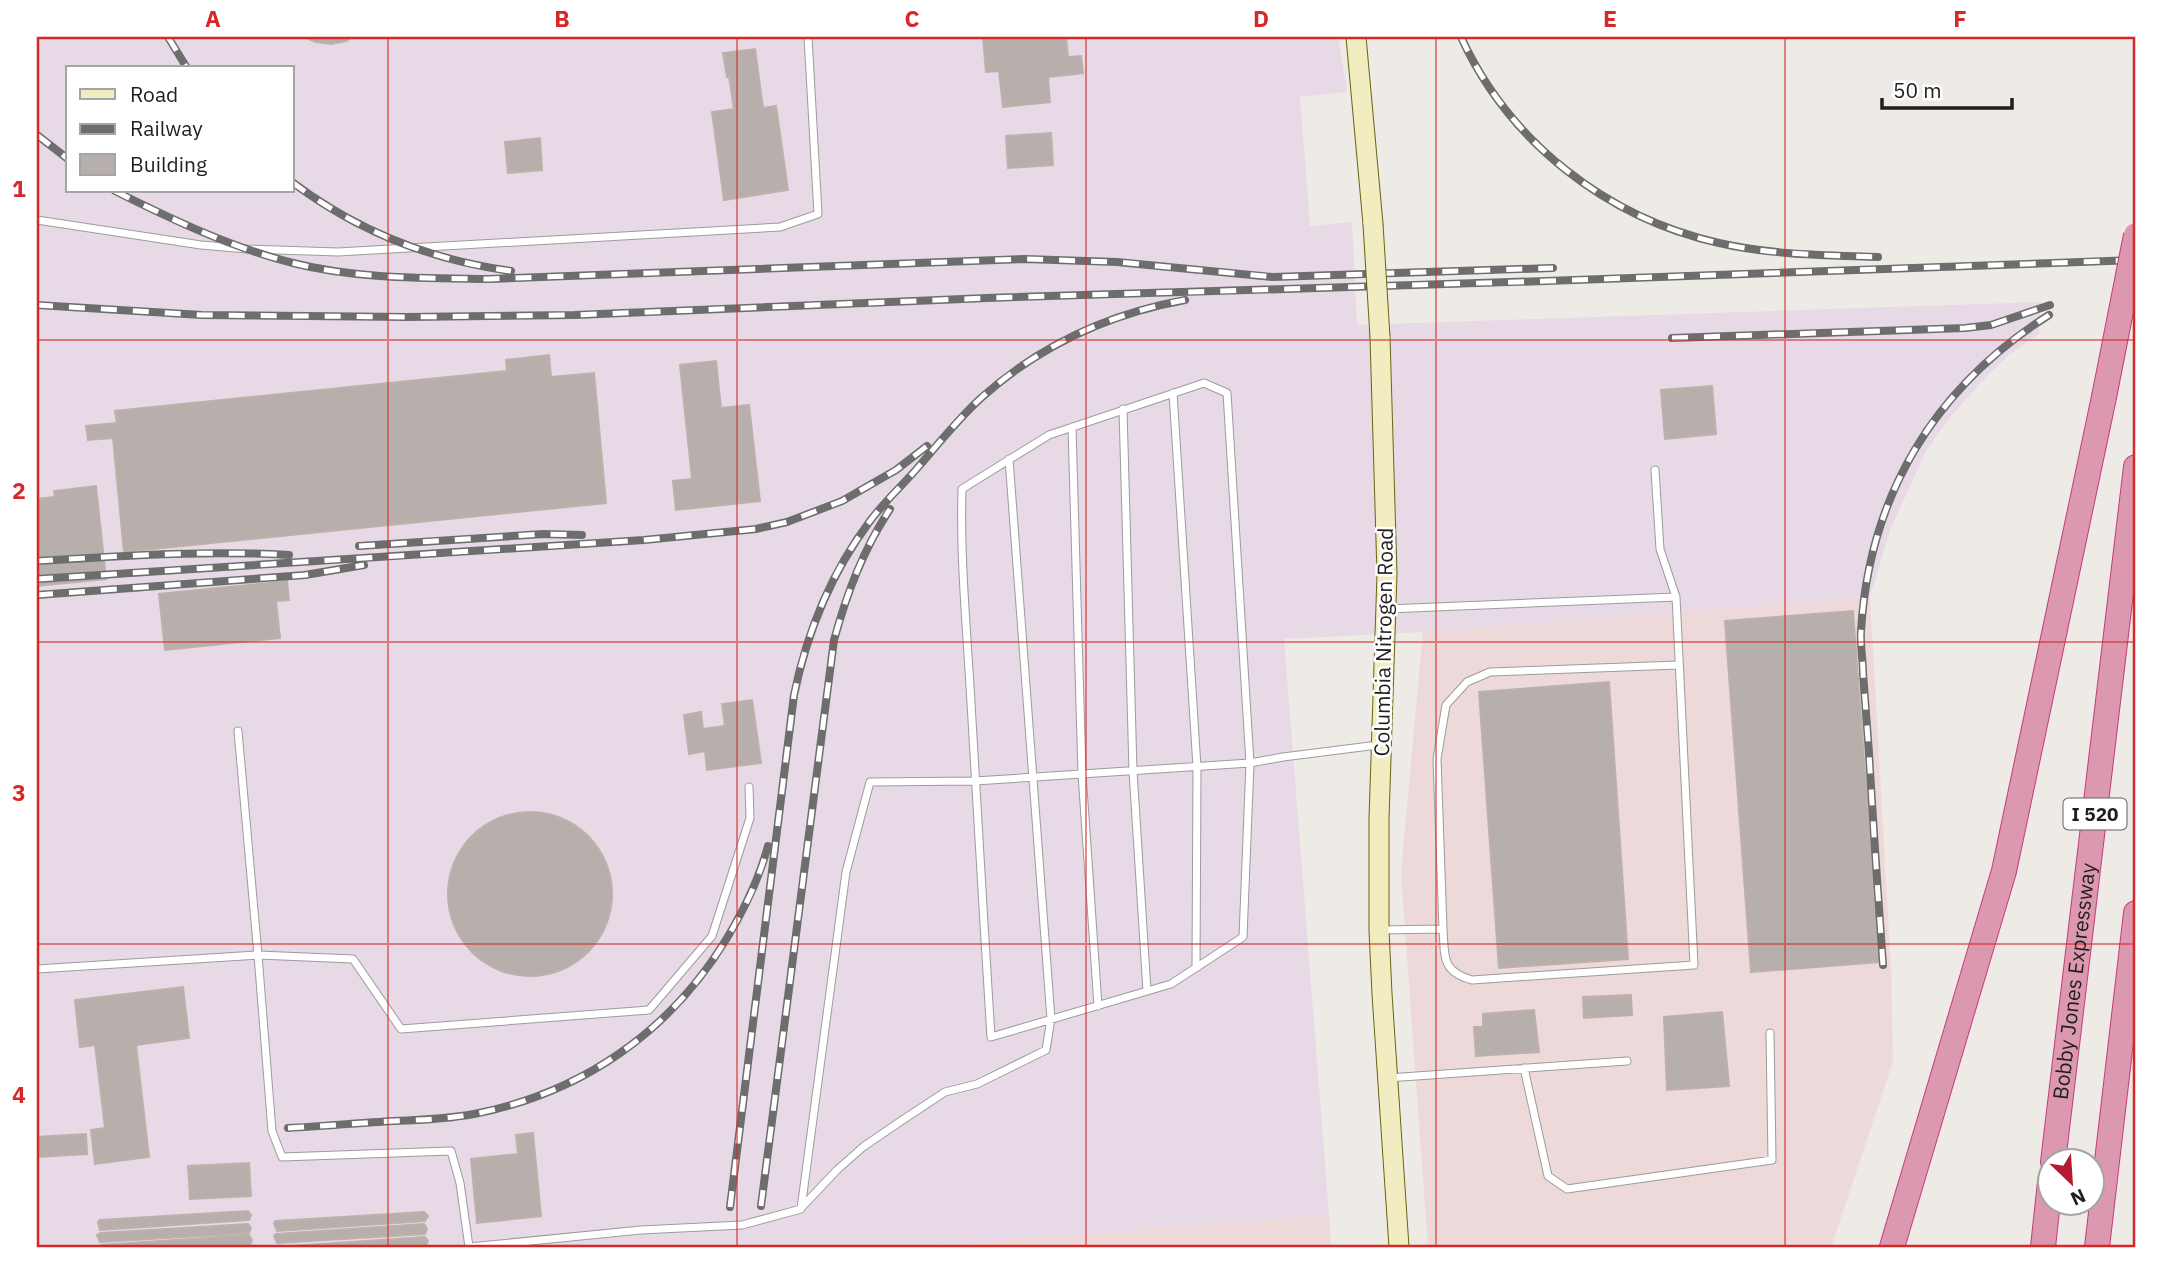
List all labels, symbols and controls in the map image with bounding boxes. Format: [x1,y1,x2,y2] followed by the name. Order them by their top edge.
[205,3,221,33] text: A
[554,3,570,33] text: B
[905,3,920,33] text: C
[1253,3,1269,33] text: D
[1603,3,1617,33] text: E
[1953,3,1967,33] text: F
[66,66,294,192] legend
[1882,66,2012,110] scale bar
[1893,76,1942,104] text: 50 m
[130,80,178,108] text: Road
[130,114,203,142] text: Railway
[130,150,207,178] text: Building
[12,173,26,203] text: 1
[12,475,26,505] text: 2
[1367,527,1399,757] street label: Columbia Nitrogen Road
[12,777,26,807] text: 3
[2064,799,2126,830] road number: I 520
[2046,861,2102,1101] street label: Bobby Jones Expressway
[12,1079,26,1109] text: 4
[2036,1148,2106,1218] north arrow
[2067,1184,2089,1211] text: N

